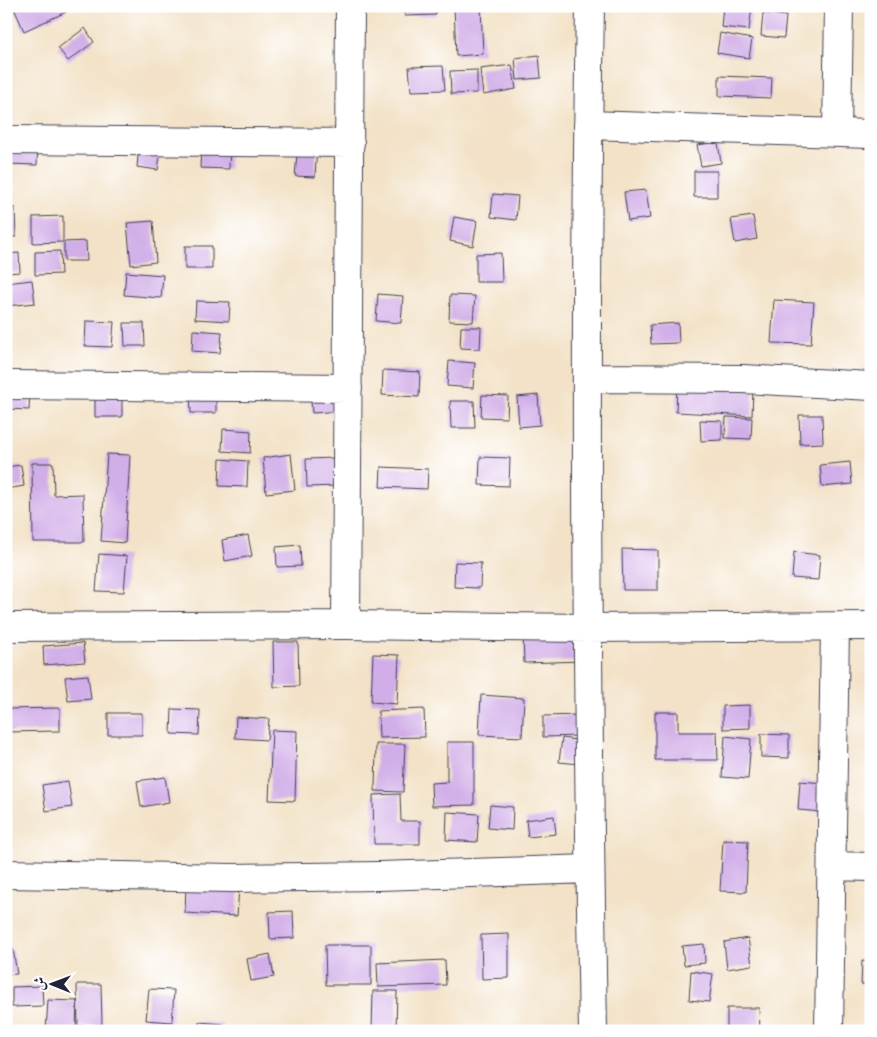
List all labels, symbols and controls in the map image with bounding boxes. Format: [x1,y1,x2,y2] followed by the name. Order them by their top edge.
[28,960,78,1010] north arrow
[31,977,49,991] text: ش

